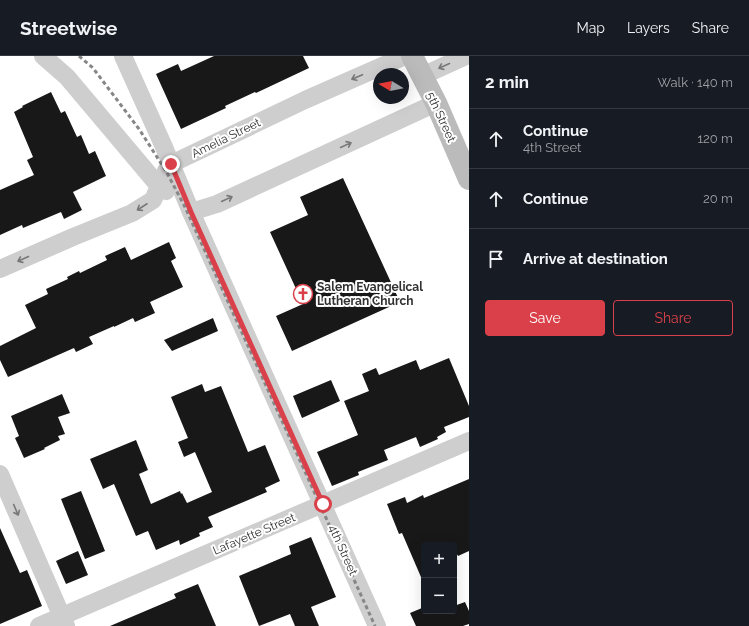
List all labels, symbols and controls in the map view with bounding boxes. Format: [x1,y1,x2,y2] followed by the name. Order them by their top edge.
[20,17,117,39] text: Streetwise
[577,20,605,36] text: Map
[627,20,670,36] text: Layers
[692,20,729,36] text: Share
[438,63,450,70] one-way arrow
[373,68,409,104] north arrow
[485,72,529,92] text: 2 min
[351,74,363,81] one-way arrow
[658,75,733,90] text: Walk · 140 m
[423,90,459,144] street label: 5th Street
[189,115,263,161] street label: Amelia Street
[523,122,588,140] text: Continue
[485,128,507,150] icon: ahead
[697,131,733,146] text: 120 m
[523,140,581,155] text: 4th Street
[339,141,351,148] one-way arrow
[162,155,180,173] route end
[485,188,507,210] icon: ahead
[523,190,588,208] text: Continue
[703,191,733,206] text: 20 m
[221,195,233,202] one-way arrow
[137,203,148,211] one-way arrow
[485,248,507,270] icon: arrive
[523,250,668,268] text: Arrive at destination
[17,256,29,263] one-way arrow
[317,280,423,308] place label: Salem Evangelical Lutheran Church
[292,283,314,305] church icon: Salem Evangelical Lutheran Church
[485,300,605,336] button: Save
[613,300,733,336] button: Share
[314,495,332,513] route start
[12,503,20,515] one-way arrow
[211,510,297,558] street label: Lafayette Street
[326,523,360,577] street label: 4th Street
[421,542,457,614] map controls
[421,542,457,578] button: +
[421,578,457,614] button: −

